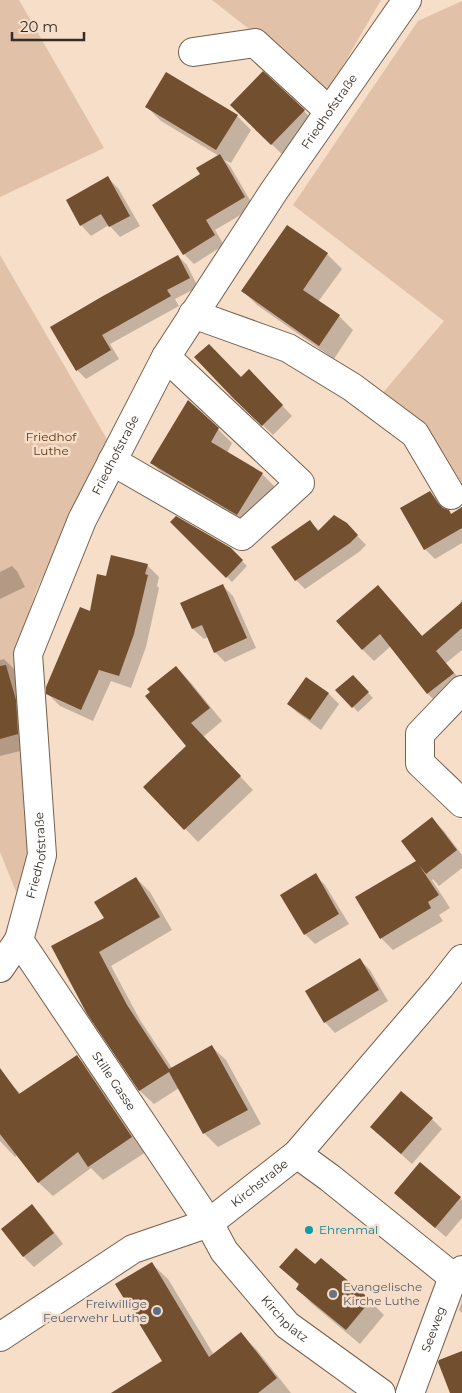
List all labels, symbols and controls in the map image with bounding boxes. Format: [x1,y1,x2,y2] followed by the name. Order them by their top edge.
[12,10,85,42] scale bar
[20,17,58,36] text: 20 m
[298,71,360,152] street label: Friedhofstraße
[88,412,142,497] street label: Friedhofstraße
[26,429,77,458] park label: Friedhof Luthe
[23,812,49,900] street label: Friedhofstraße
[89,1049,139,1113] street label: Stille Gasse
[228,1156,291,1210] street label: Kirchstraße
[319,1222,378,1237] place label: Ehrenmal
[303,1224,315,1236] marker: Ehrenmal
[343,1279,422,1308] place label: Evangelische Kirche Luthe
[327,1288,339,1300] marker: Evangelische Kirche Luthe
[258,1292,312,1345] street label: Kirchplatz
[43,1296,147,1325] place label: Freiwillige Feuerwehr Luthe
[418,1304,448,1354] street label: Seeweg
[151,1305,163,1317] marker: Freiwillige Feuerwehr Luthe

